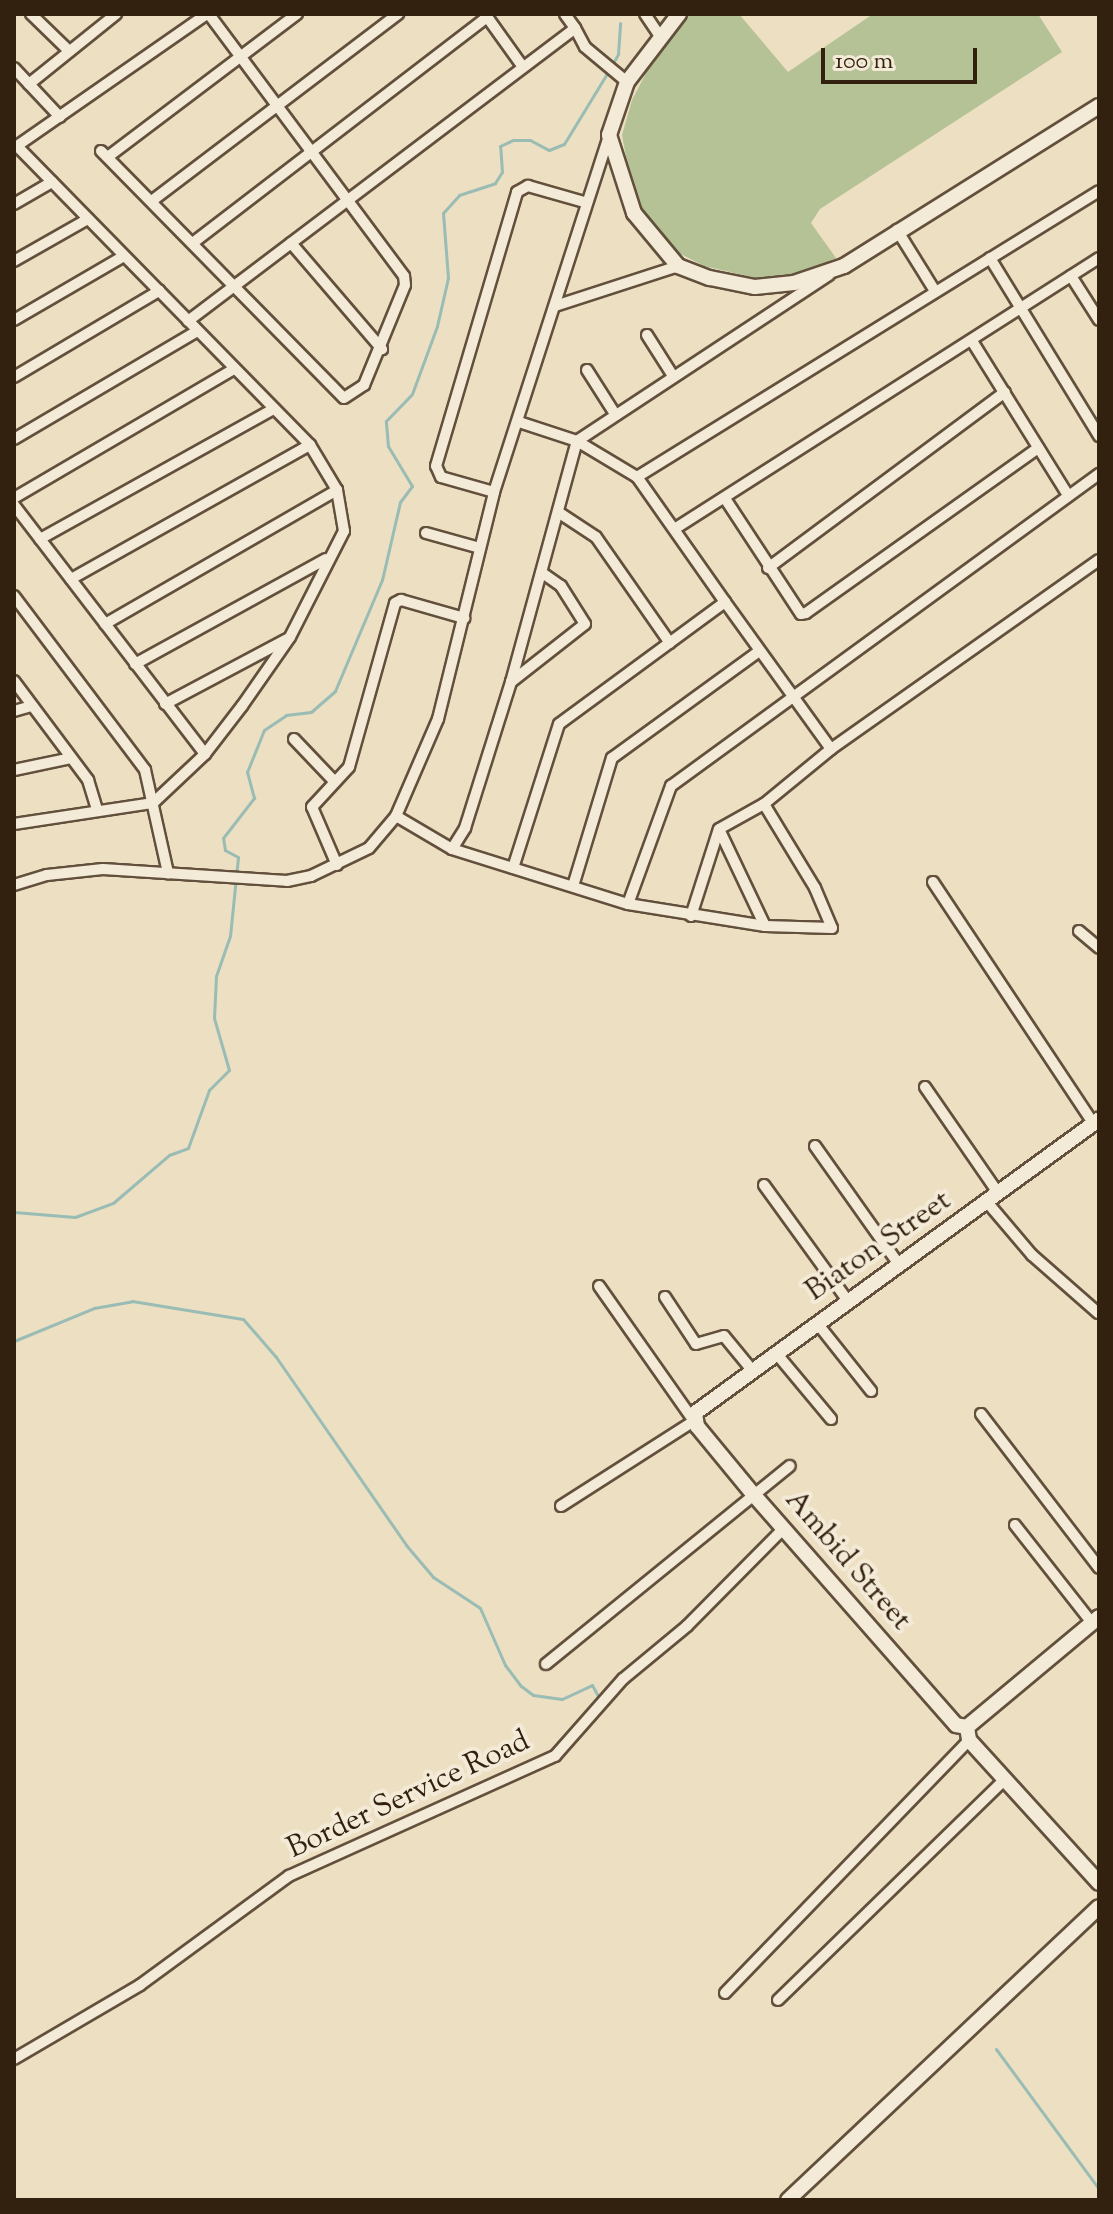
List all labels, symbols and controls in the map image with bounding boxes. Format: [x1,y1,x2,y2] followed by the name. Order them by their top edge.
[825,32,981,82] scale bar
[835,45,893,79] text: 100 m
[799,1184,959,1310] street label: Biaton Street
[776,1483,918,1639] street label: Ambid Street
[282,1724,536,1868] street label: Border Service Road

